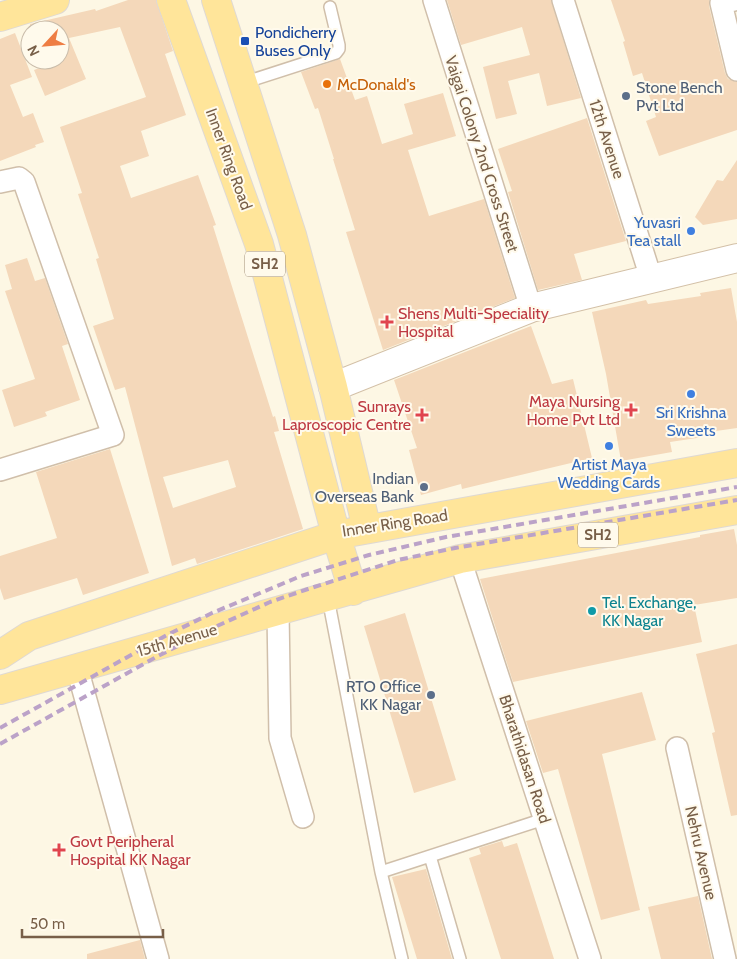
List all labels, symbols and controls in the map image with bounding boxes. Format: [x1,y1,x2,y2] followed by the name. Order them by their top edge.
[20,20,70,70] north arrow
[255,23,336,60] place label: Pondicherry Buses Only
[239,35,251,47] marker: Pondicherry Buses Only
[23,42,44,59] text: N
[441,53,523,255] street label: Vaigai Colony 2nd Cross Street
[337,75,416,94] place label: McDonald's
[321,78,333,90] marker: McDonald's
[636,78,723,115] place label: Stone Bench Pvt Ltd
[620,90,632,102] marker: Stone Bench Pvt Ltd
[585,97,629,181] street label: 12th Avenue
[202,106,256,212] street label: Inner Ring Road
[627,213,681,250] place label: Yuvasri Tea stall
[685,225,697,237] marker: Yuvasri Tea stall
[245,252,285,276] road number: SH2
[398,304,549,341] place label: Shens Multi-Speciality Hospital
[380,315,394,329] marker: Shens Multi-Speciality Hospital
[685,388,697,400] marker: Sri Krishna Sweets
[526,392,621,429] place label: Maya Nursing Home Pvt Ltd
[282,397,411,434] place label: Sunrays Laproscopic Centre
[624,403,638,417] marker: Maya Nursing Home Pvt Ltd
[656,403,727,440] place label: Sri Krishna Sweets
[415,408,429,422] marker: Sunrays Laproscopic Centre
[603,440,615,452] marker: Artist Maya Wedding Cards
[558,455,660,492] place label: Artist Maya Wedding Cards
[315,469,415,506] place label: Indian Overseas Bank
[418,481,430,493] marker: Indian Overseas Bank
[341,505,449,541] street label: Inner Ring Road
[578,522,618,548] road number: SH2
[602,593,697,630] place label: Tel. Exchange, KK Nagar
[586,605,598,617] marker: Tel. Exchange, KK Nagar
[135,620,219,660] street label: 15th Avenue
[346,677,422,714] place label: RTO Office KK Nagar
[425,689,437,701] marker: RTO Office KK Nagar
[495,692,555,826] street label: Bharathidasan Road
[681,804,721,902] street label: Nehru Avenue
[70,832,191,869] place label: Govt Peripheral Hospital KK Nagar
[52,843,66,857] marker: Govt Peripheral Hospital KK Nagar
[22,906,164,938] scale bar
[30,915,65,933] text: 50 m

